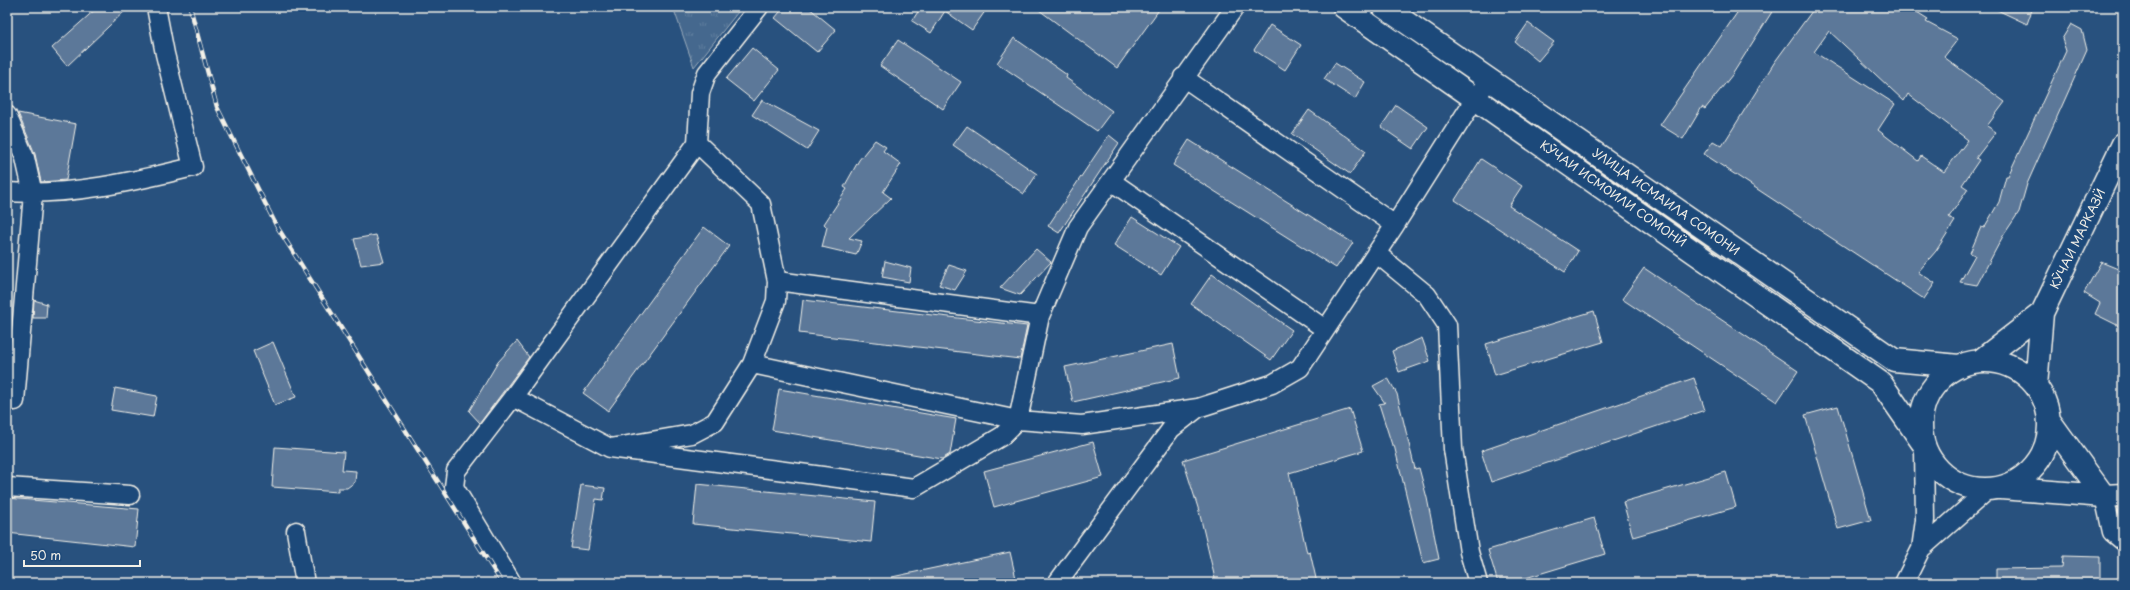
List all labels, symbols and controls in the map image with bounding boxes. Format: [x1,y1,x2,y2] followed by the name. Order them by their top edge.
[1537,136,1691,251] street label: КӮЧАИ ИСМОИЛИ СОМОНӢ
[1589,143,1744,259] street label: УЛИЦА ИСМАИЛА СОМОНИ
[2045,185,2109,292] street label: КӮЧАИ МАРКАЗӢ
[24,542,140,568] scale bar
[30,546,61,564] text: 50 m

